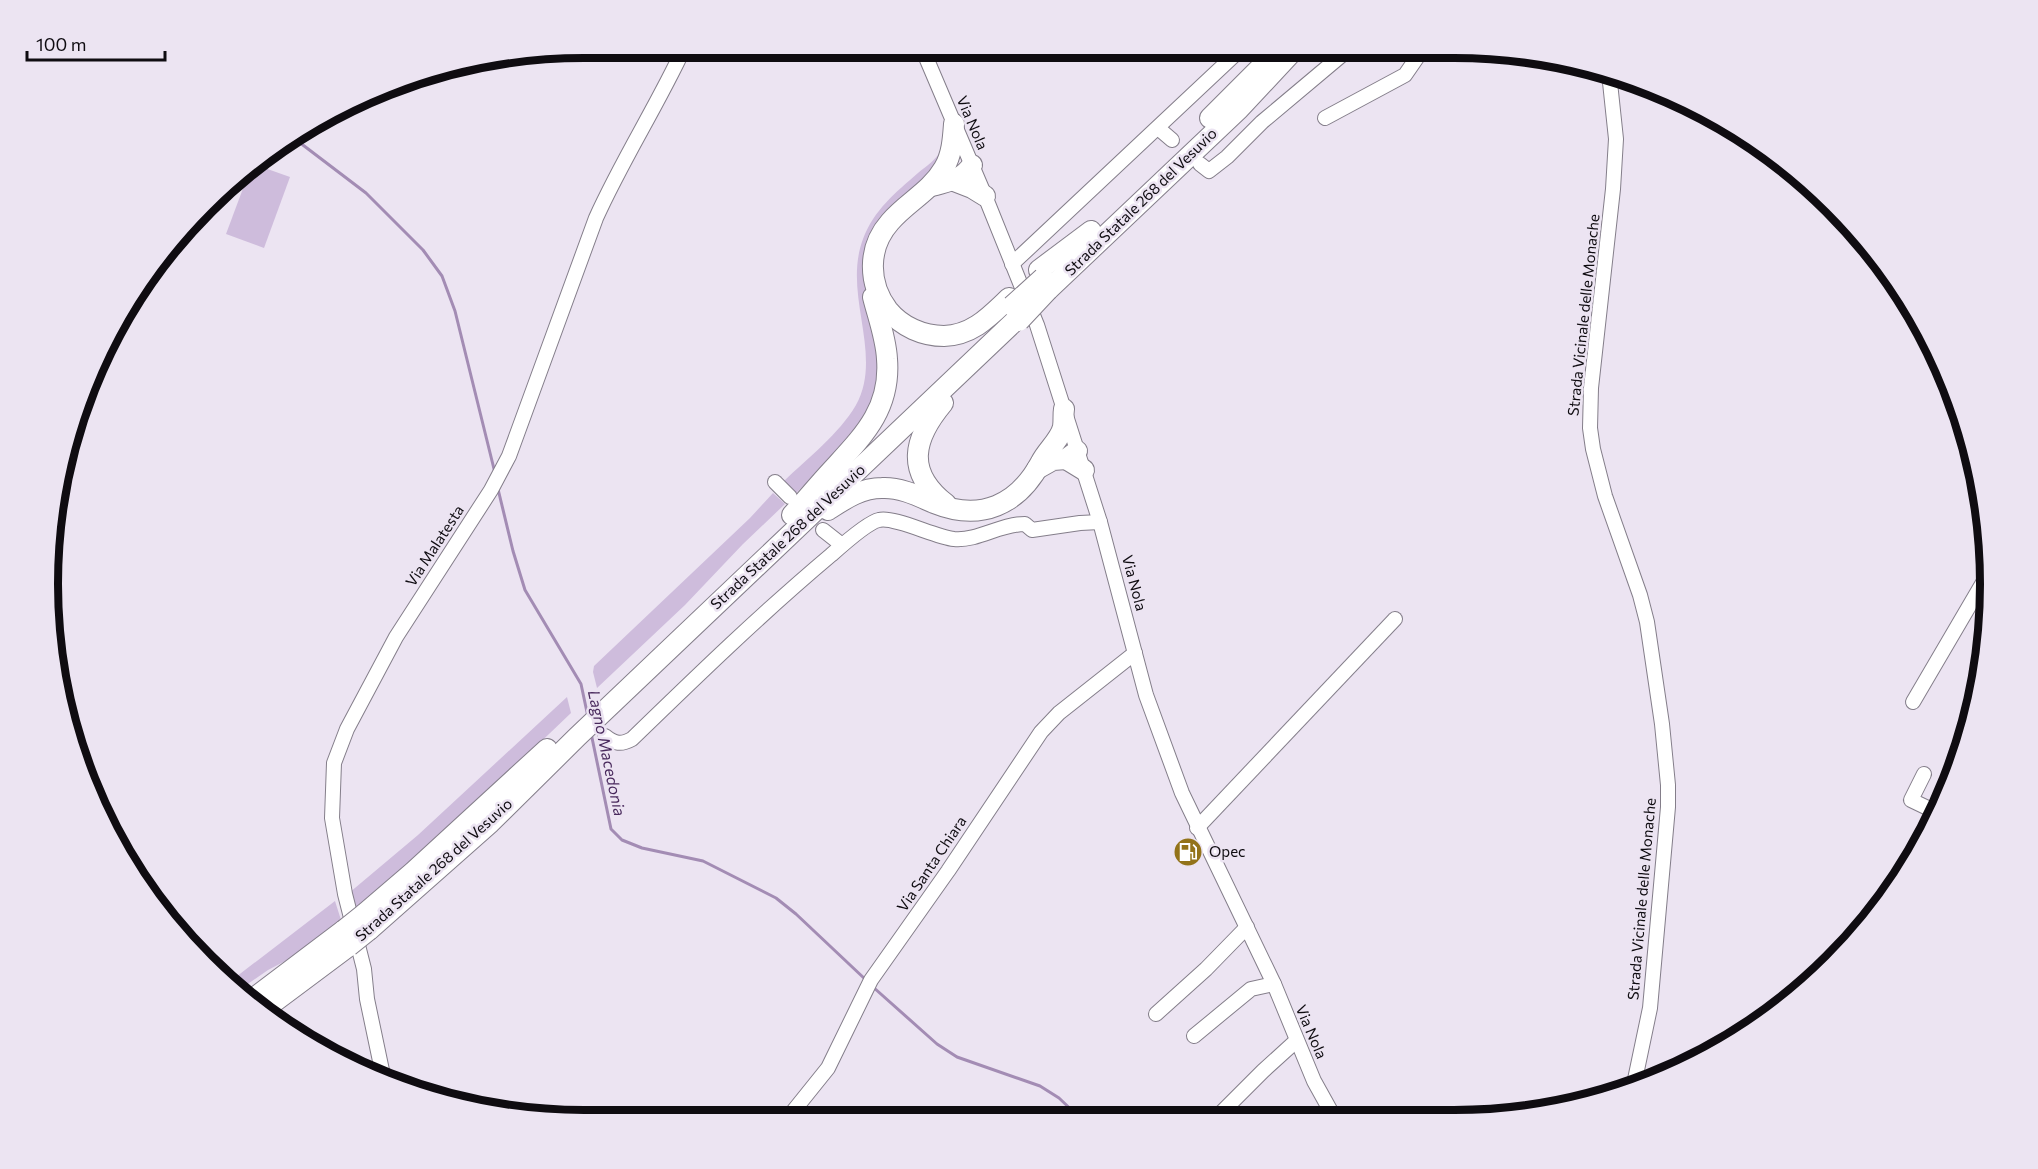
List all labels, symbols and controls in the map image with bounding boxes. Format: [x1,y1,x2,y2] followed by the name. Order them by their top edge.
[27,24,165,62] scale bar
[36,33,86,55] text: 100 m
[954,93,992,152] street label: Via Nola
[1060,124,1220,279] street label: Strada Statale 268 del Vesuvio
[1563,213,1603,417] street label: Strada Vicinale delle Monache
[706,460,868,613] street label: Strada Statale 268 del Vesuvio
[401,501,467,589] street label: Via Malatesta
[1119,553,1151,613] street label: Via Nola
[585,688,630,818] water label: Lagno Macedonia
[351,794,515,944] street label: Strada Statale 268 del Vesuvio
[1623,797,1659,1001] street label: Strada Vicinale delle Monache
[893,812,970,915] street label: Via Santa Chiara
[1172,836,1204,868] fuel station icon: Opec
[1209,842,1245,860] place label: Opec
[1293,1002,1331,1061] street label: Via Nola

